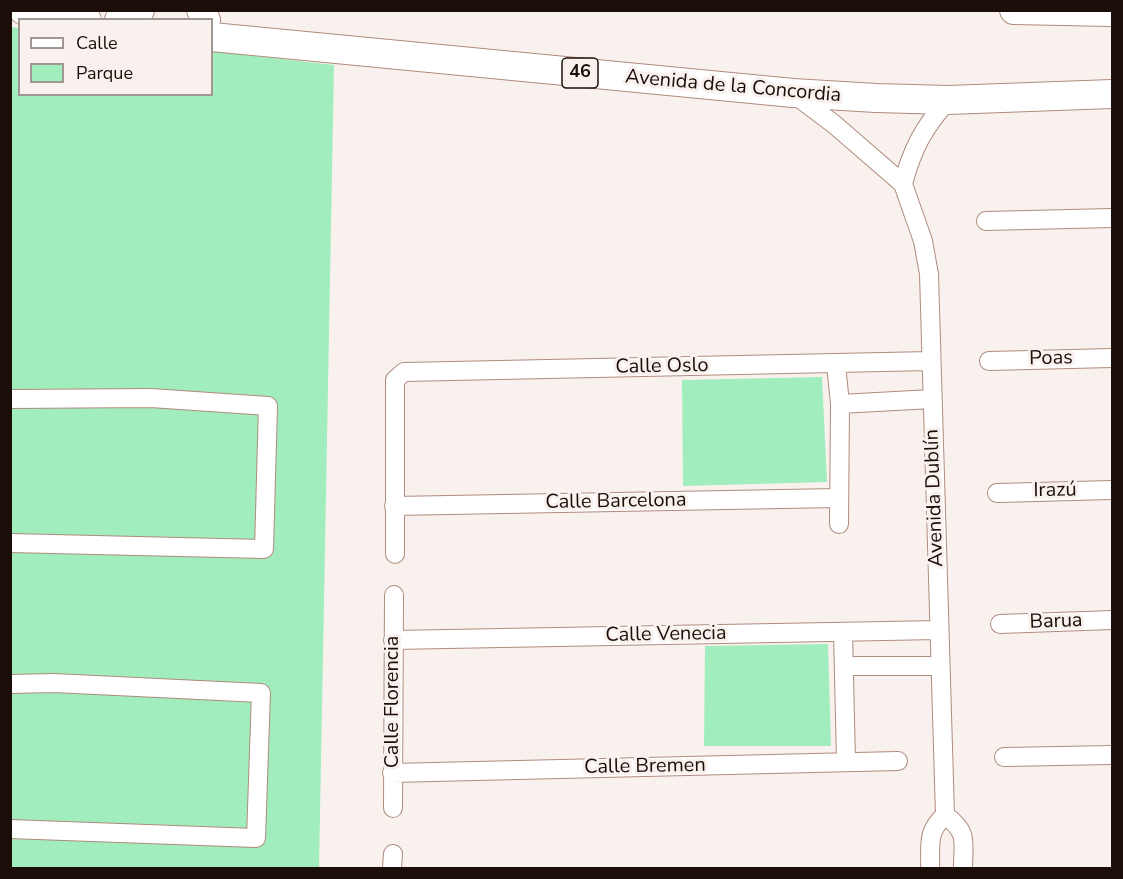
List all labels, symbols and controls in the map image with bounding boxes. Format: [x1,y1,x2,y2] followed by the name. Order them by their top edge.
[18,18,213,96] legend
[76,31,118,55] text: Calle
[562,58,598,88] road number: 46
[76,61,133,85] text: Parque
[624,66,842,108] street label: Avenida de la Concordia
[1029,347,1073,371] street label: Poas
[615,354,709,380] street label: Calle Oslo
[921,429,949,567] street label: Avenida Dublín
[1033,479,1077,503] street label: Irazú
[545,489,687,515] street label: Calle Barcelona
[1029,609,1083,635] street label: Barua
[605,622,727,648] street label: Calle Venecia
[381,636,405,768] street label: Calle Florencia
[584,754,706,780] street label: Calle Bremen

